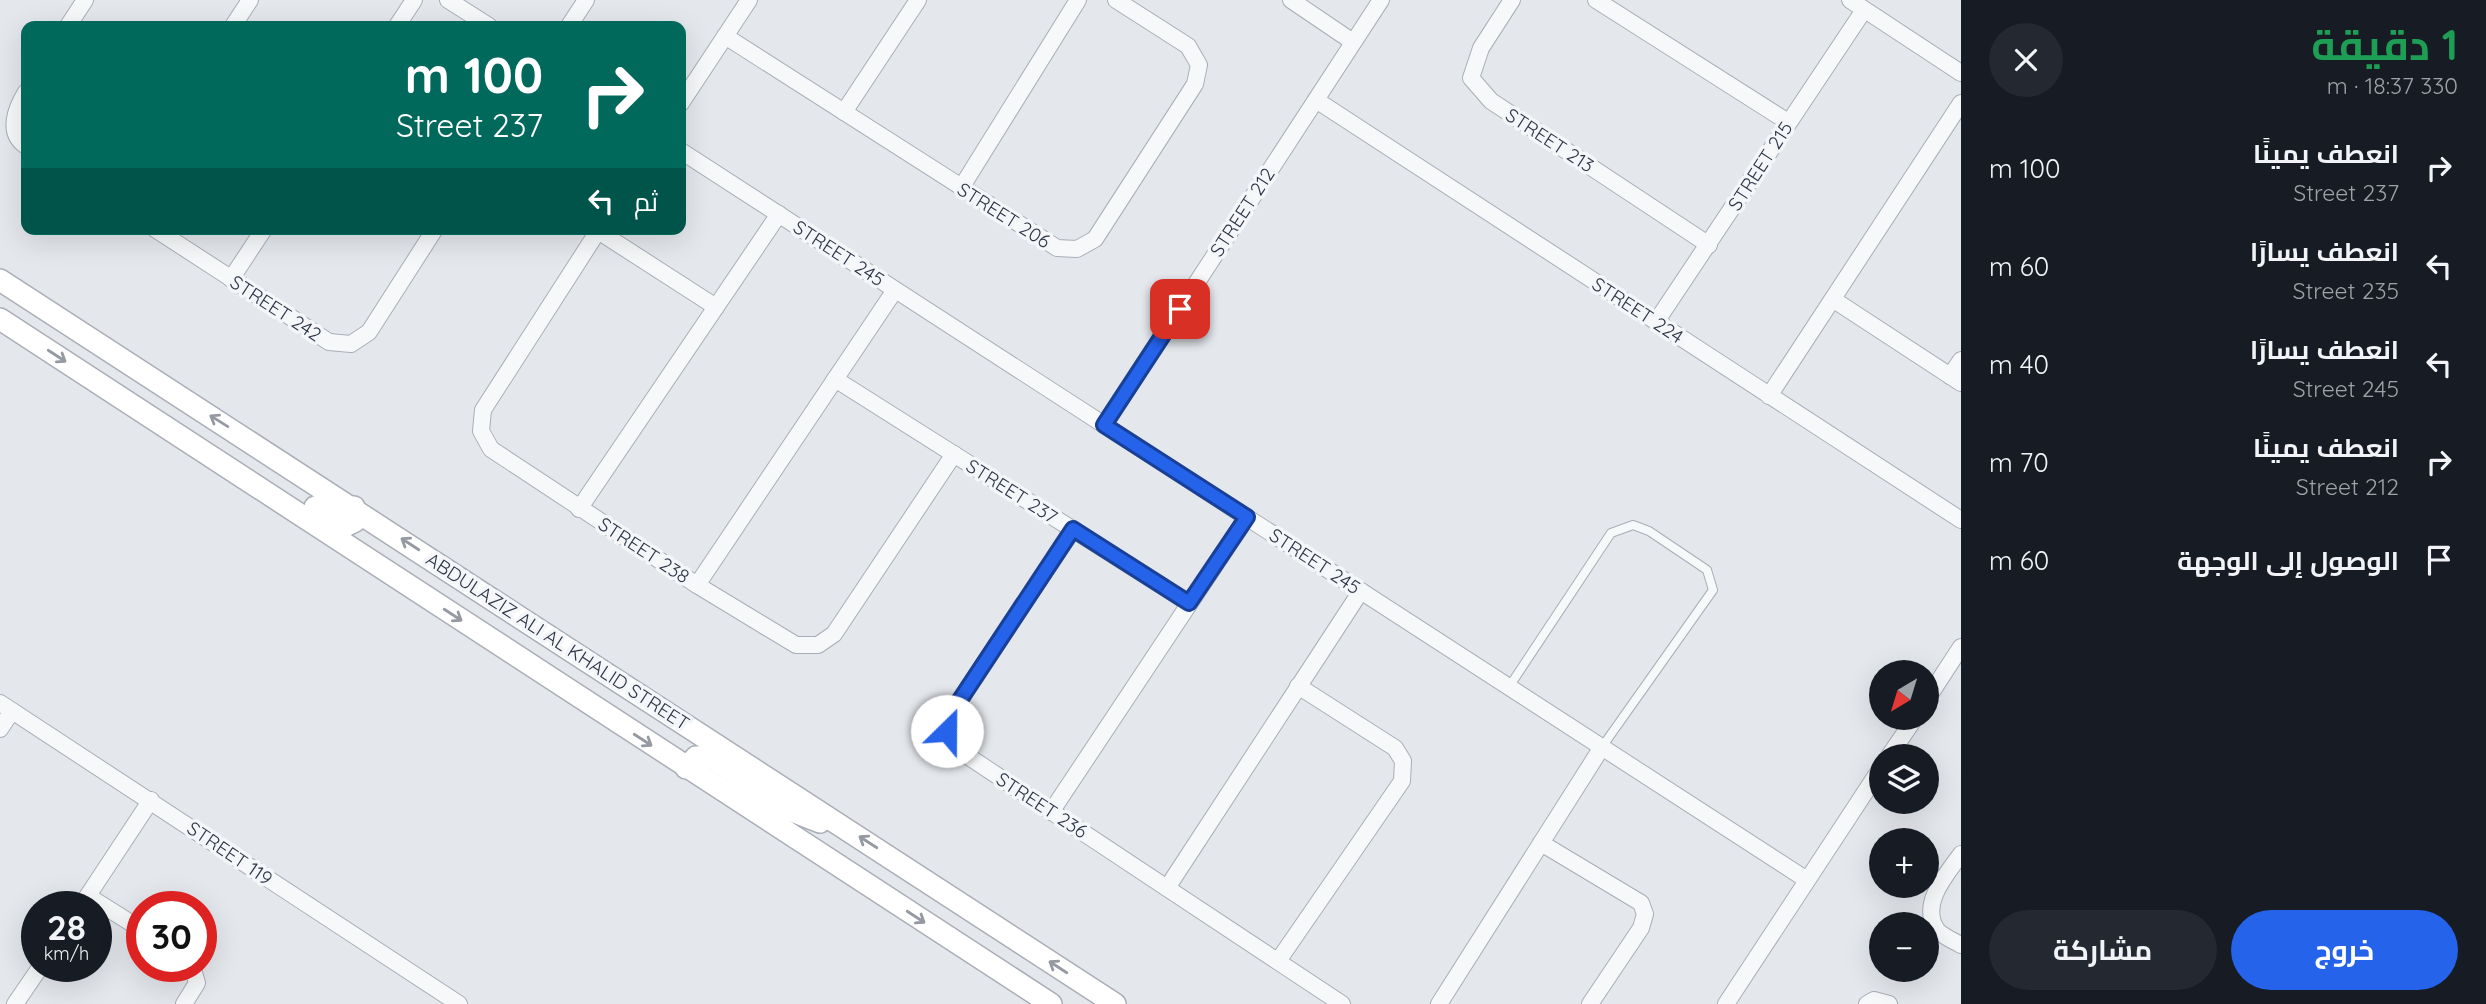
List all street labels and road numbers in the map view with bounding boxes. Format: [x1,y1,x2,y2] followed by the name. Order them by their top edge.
[1501,103,1599,177] street label: STREET 213
[1722,117,1798,215] street label: STREET 215
[1204,163,1280,261] street label: STREET 212
[953,177,1055,253] street label: STREET 206
[789,215,889,291] street label: STREET 245
[226,270,326,346] street label: STREET 242
[1588,272,1688,348] street label: STREET 224
[962,453,1062,529] street label: STREET 237
[594,512,694,588] street label: STREET 238
[1265,523,1365,599] street label: STREET 245
[422,547,694,735] street label: ABDULAZIZ ALI AL KHALID STREET
[992,767,1092,843] street label: STREET 236
[183,816,277,890] street label: STREET 119

